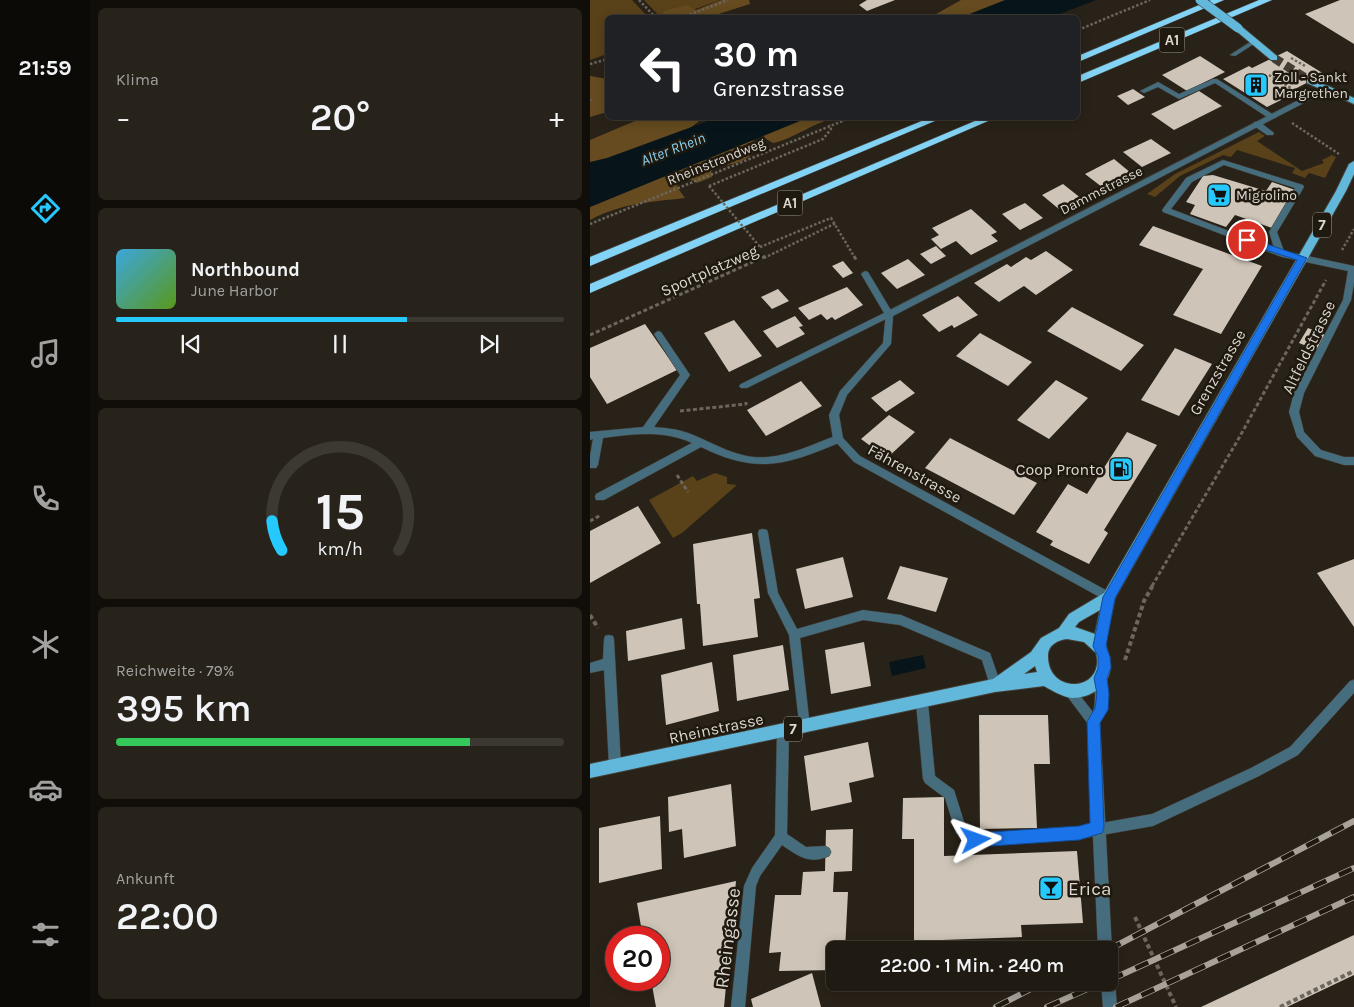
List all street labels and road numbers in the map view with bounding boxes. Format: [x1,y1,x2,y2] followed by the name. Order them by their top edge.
[1160,28,1184,52] road number: A1
[665,134,768,189] street label: Rheinstrandweg
[1057,162,1145,219] street label: Dammstrasse
[778,190,802,216] road number: A1
[1313,212,1331,238] road number: 7
[658,240,761,300] street label: Sportplatzweg
[1278,297,1339,397] street label: Altfeldstrasse
[1185,326,1250,418] street label: Grenzstrasse
[865,440,965,507] street label: Fährenstrasse
[667,709,765,748] street label: Rheinstrasse
[784,716,802,742] road number: 7
[711,887,745,990] street label: Rheingasse

